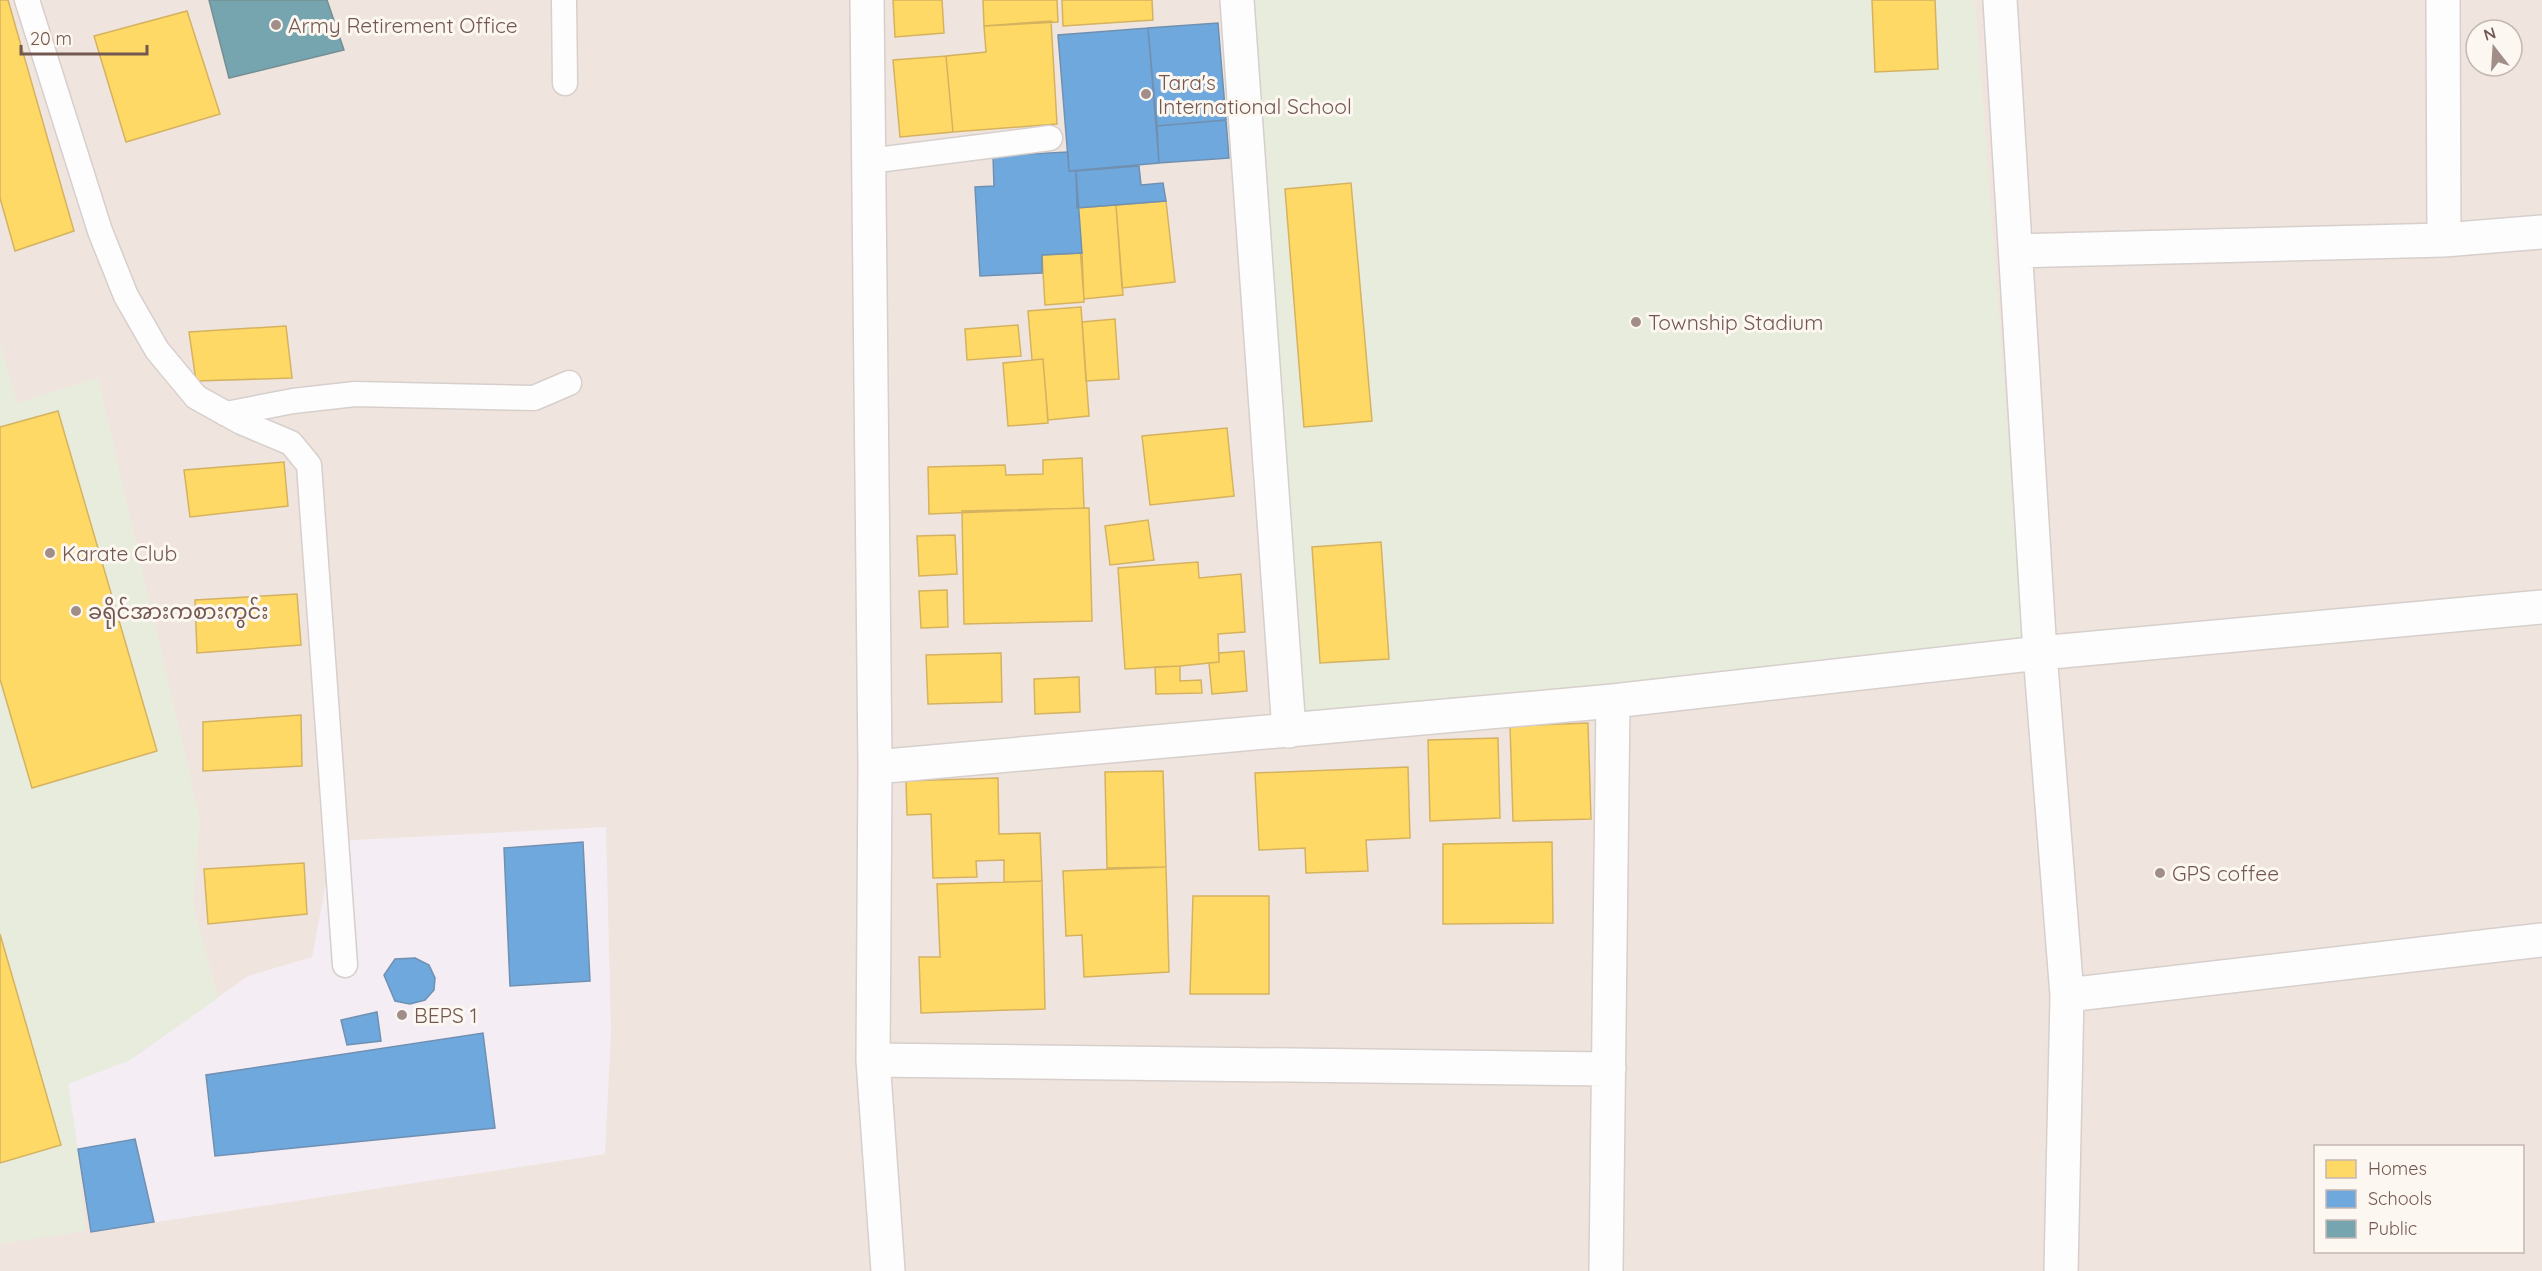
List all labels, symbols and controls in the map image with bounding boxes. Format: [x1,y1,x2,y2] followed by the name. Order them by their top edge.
[288,12,518,38] place label: Army Retirement Office
[21,18,147,56] scale bar
[269,18,283,32] marker: Army Retirement Office
[2464,18,2524,78] north arrow
[2481,22,2498,45] text: N
[30,27,72,50] text: 20 m
[1158,69,1352,119] place label: Tara's International School
[1139,87,1153,101] marker: Tara's International School
[1648,309,1823,335] place label: Township Stadium
[1629,315,1643,329] marker: Township Stadium
[62,540,177,566] place label: Karate Club
[43,546,57,560] marker: Karate Club
[88,596,268,629] place label: ခရိုင်အားကစားကွင်း
[69,604,83,618] marker: ခရိုင်အားကစားကွင်း
[2172,860,2279,886] place label: GPS coffee
[2153,866,2167,880] marker: GPS coffee
[414,1002,477,1028] place label: BEPS 1
[395,1008,409,1022] marker: BEPS 1
[2314,1145,2524,1253] legend
[2368,1157,2427,1180] text: Homes
[2368,1187,2432,1210] text: Schools
[2368,1217,2417,1240] text: Public

